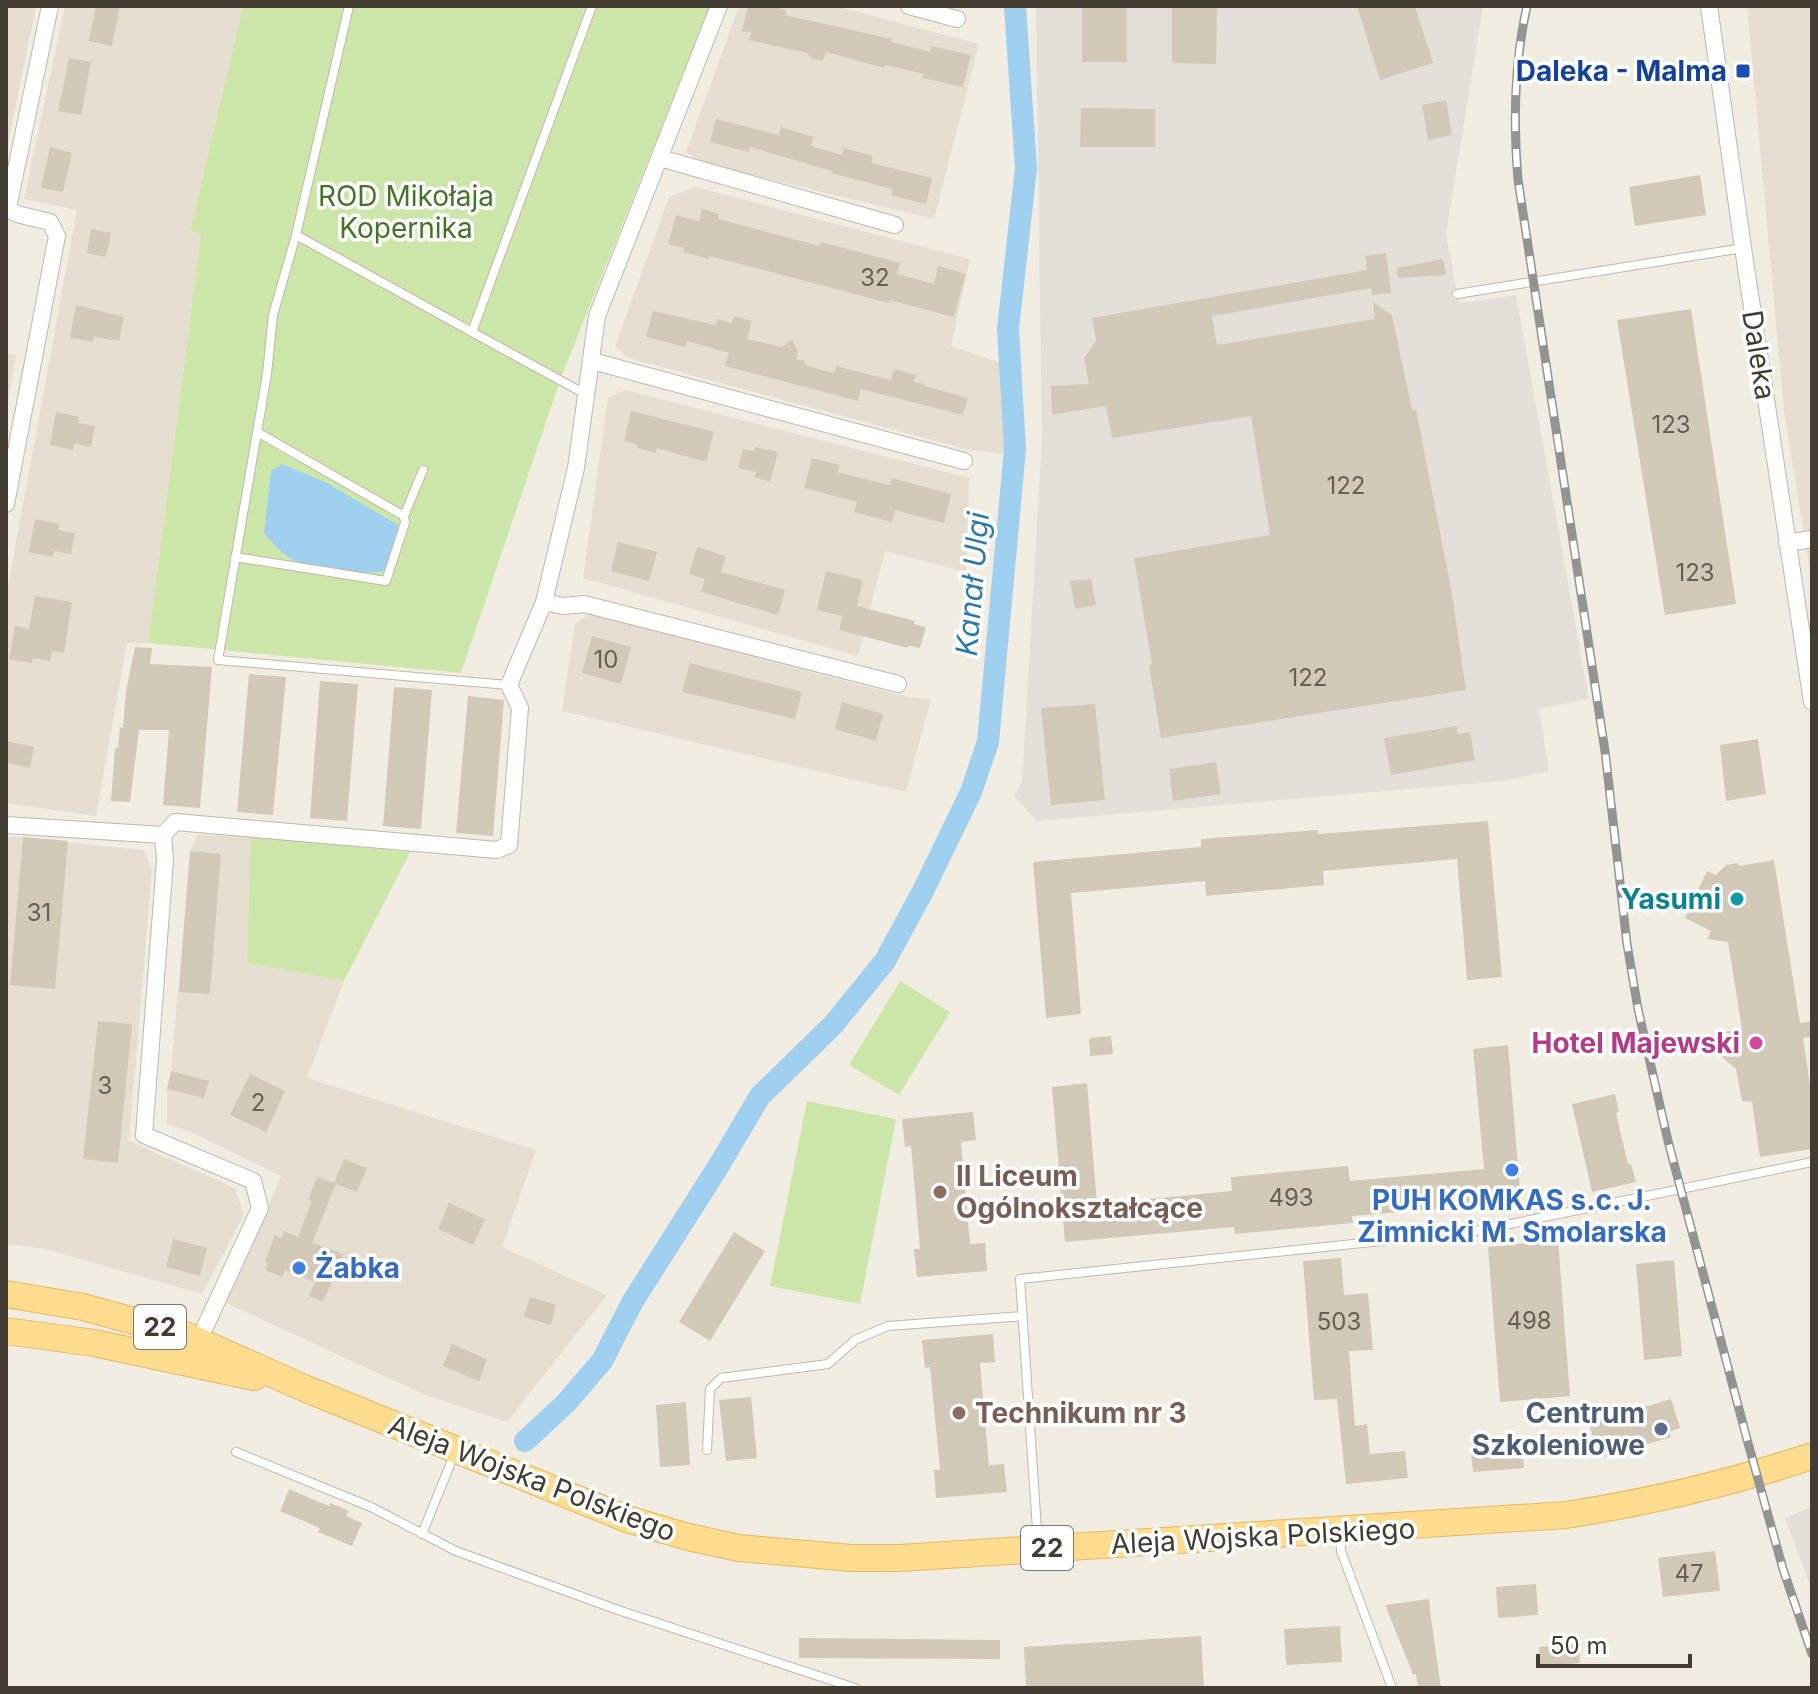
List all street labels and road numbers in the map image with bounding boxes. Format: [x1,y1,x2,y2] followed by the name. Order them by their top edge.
[1735,308,1783,402] street label: Daleka
[134,1305,186,1349] road number: 22
[384,1408,680,1548] street label: Aleja Wojska Polskiego
[1110,1511,1416,1561] street label: Aleja Wojska Polskiego
[1021,1526,1073,1570] road number: 22

